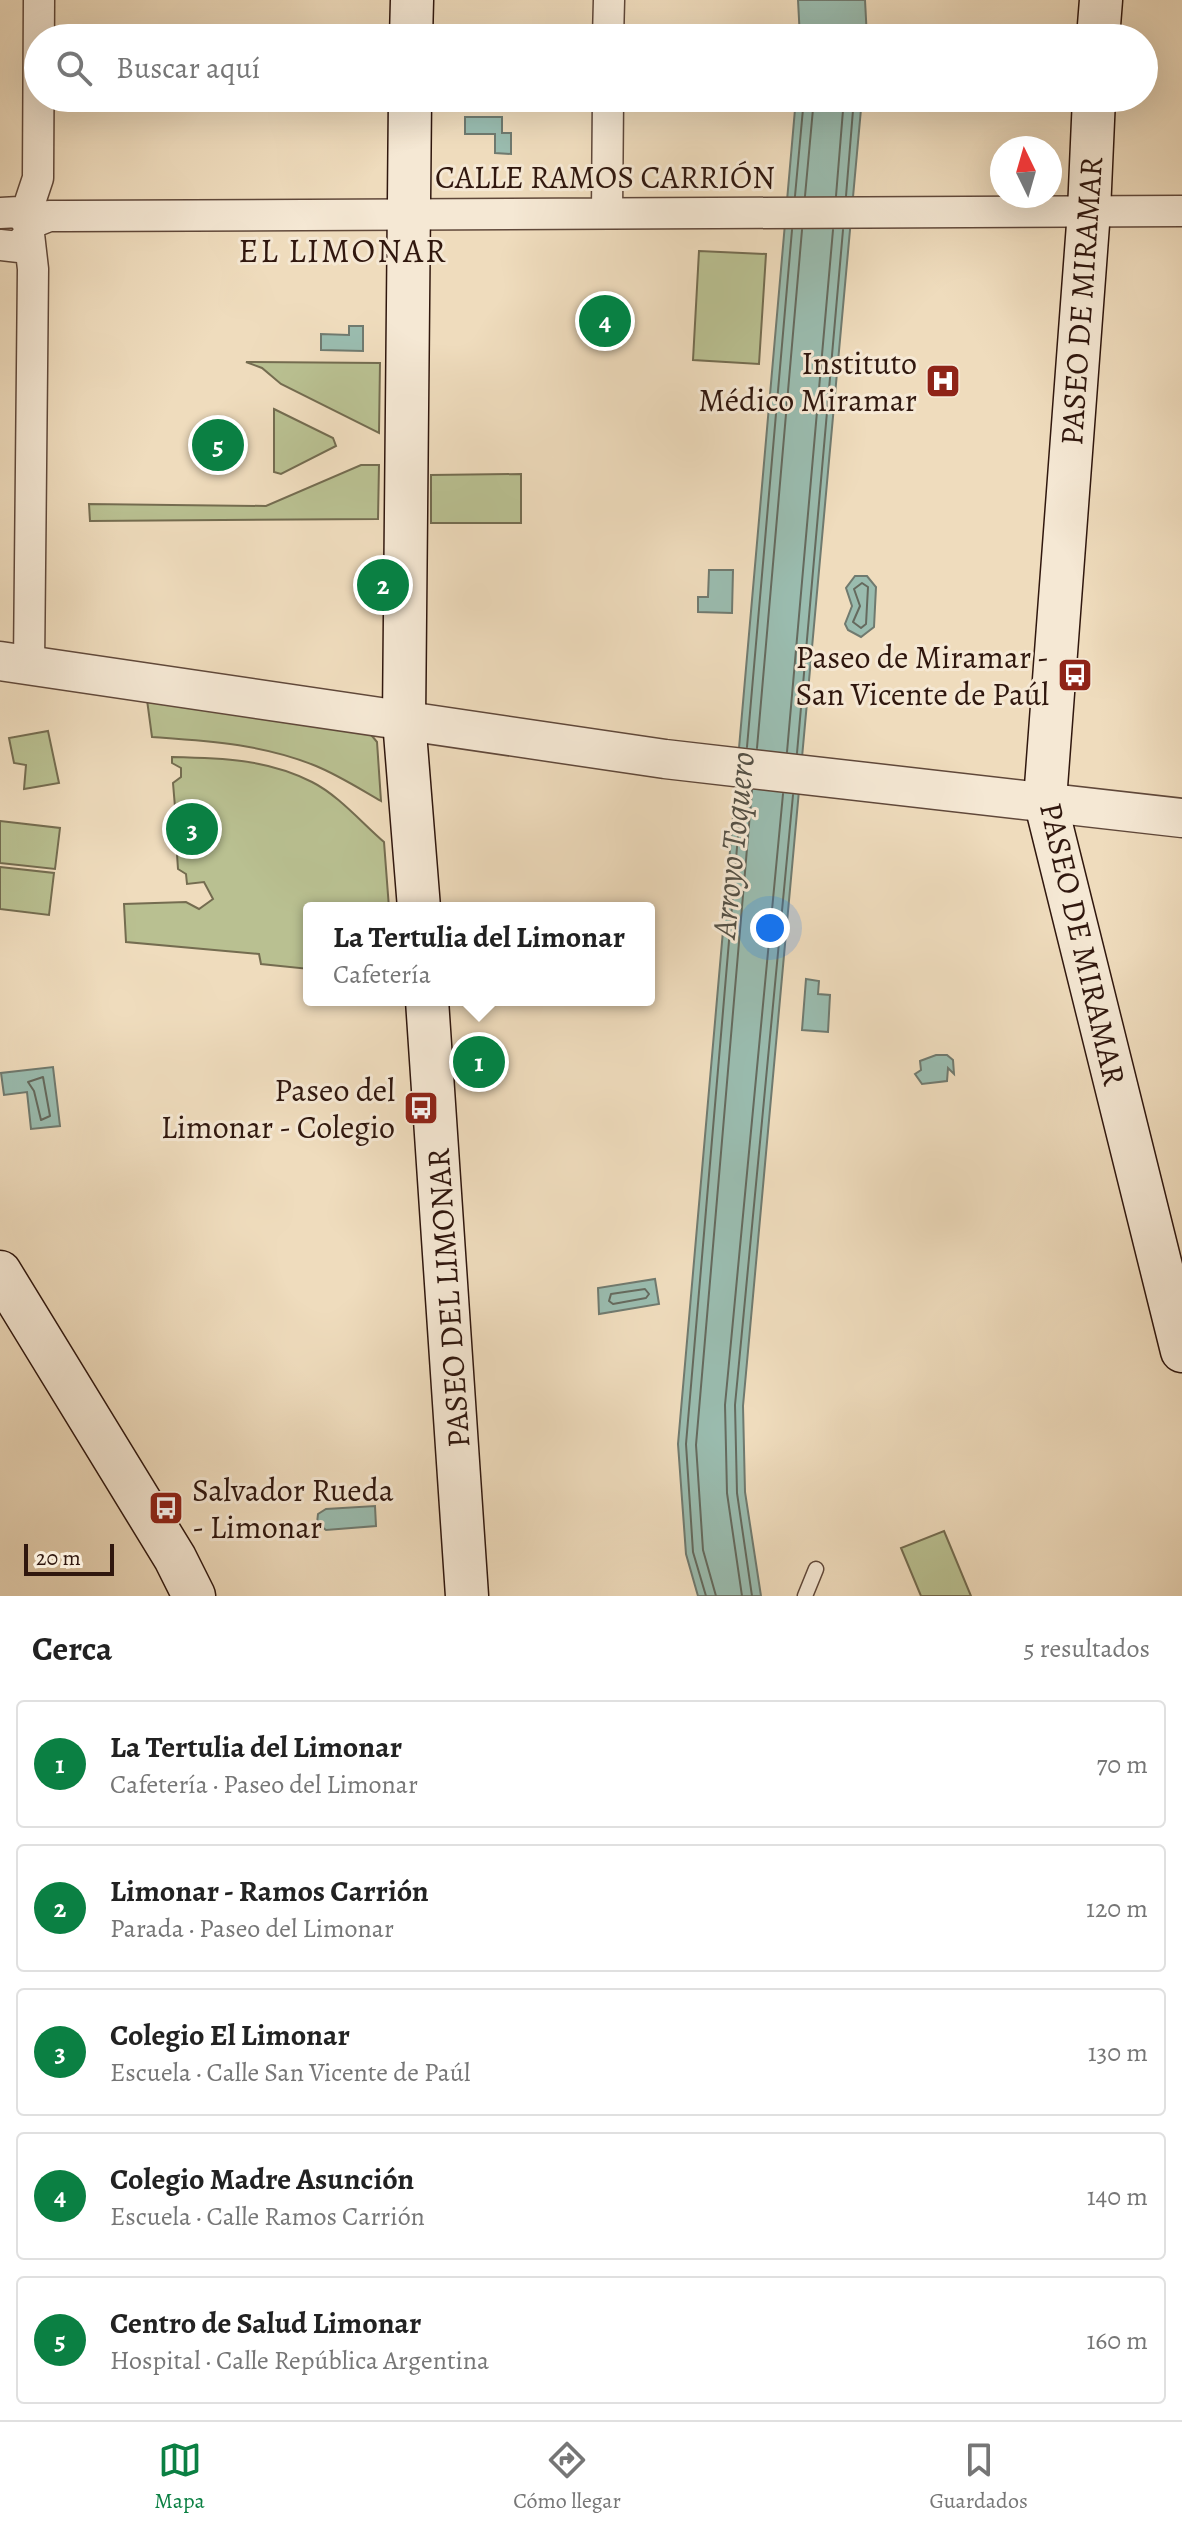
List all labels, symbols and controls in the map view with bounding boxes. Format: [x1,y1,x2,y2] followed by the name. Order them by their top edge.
[24,24,1158,112] search box
[52,46,96,90] icon: search
[116,48,260,88] text: Buscar aquí
[990,136,1062,208] north arrow
[435,155,775,199] street label: CALLE RAMOS CARRIÓN
[1049,155,1113,447] street label: PASEO DE MIRAMAR
[238,227,448,274] district label: EL LIMONAR
[579,291,631,351] pin: 4
[698,341,917,422] place label: Instituto Médico Miramar
[924,362,962,400] hospital icon: Instituto Médico Miramar
[192,415,244,475] pin: 5
[357,555,409,615] pin: 2
[795,635,1049,716] place label: Paseo de Miramar - San Vicente de Paúl
[1056,656,1094,694] bus stop icon: Paseo de Miramar - San Vicente de Paúl
[700,749,766,943] water label: Arroyo Toquero
[1029,798,1137,1090] street label: PASEO DE MIRAMAR
[166,799,218,859] pin: 3
[303,902,655,1006] popup
[750,908,790,948] your location
[333,917,625,957] text: La Tertulia del Limonar
[333,957,431,992] text: Cafetería
[453,1032,505,1092] pin: 1
[161,1068,395,1149] place label: Paseo del Limonar - Colegio
[402,1089,440,1127] bus stop icon: Paseo del Limonar - Colegio
[416,1146,480,1449] street label: PASEO DEL LIMONAR
[192,1468,394,1549] place label: Salvador Rueda - Limonar
[147,1489,185,1527] bus stop icon: Salvador Rueda - Limonar
[24,1540,114,1576] scale bar
[36,1543,81,1573] text: 20 m
[32,1625,113,1672] text: Cerca
[1023,1631,1150,1666] text: 5 resultados
[110,1727,402,1767] text: La Tertulia del Limonar
[55,1747,65,1782] text: 1
[1096,1747,1148,1782] text: 70 m
[110,1767,418,1802] text: Cafetería · Paseo del Limonar
[110,1871,429,1911] text: Limonar - Ramos Carrión
[54,1891,66,1926] text: 2
[1086,1891,1148,1926] text: 120 m
[110,1911,394,1946] text: Parada · Paseo del Limonar
[110,2015,350,2055] text: Colegio El Limonar
[54,2035,66,2070] text: 3
[1088,2035,1148,2070] text: 130 m
[110,2055,470,2090] text: Escuela · Calle San Vicente de Paúl
[110,2159,414,2199] text: Colegio Madre Asunción
[54,2179,66,2214] text: 4
[1087,2179,1148,2214] text: 140 m
[110,2199,425,2234] text: Escuela · Calle Ramos Carrión
[110,2303,421,2343] text: Centro de Salud Limonar
[54,2323,66,2358] text: 5
[1086,2323,1148,2358] text: 160 m
[110,2343,489,2378] text: Hospital · Calle República Argentina
[154,2438,205,2516] tab: Mapa
[513,2438,621,2516] tab: Cómo llegar
[929,2438,1028,2516] tab: Guardados

